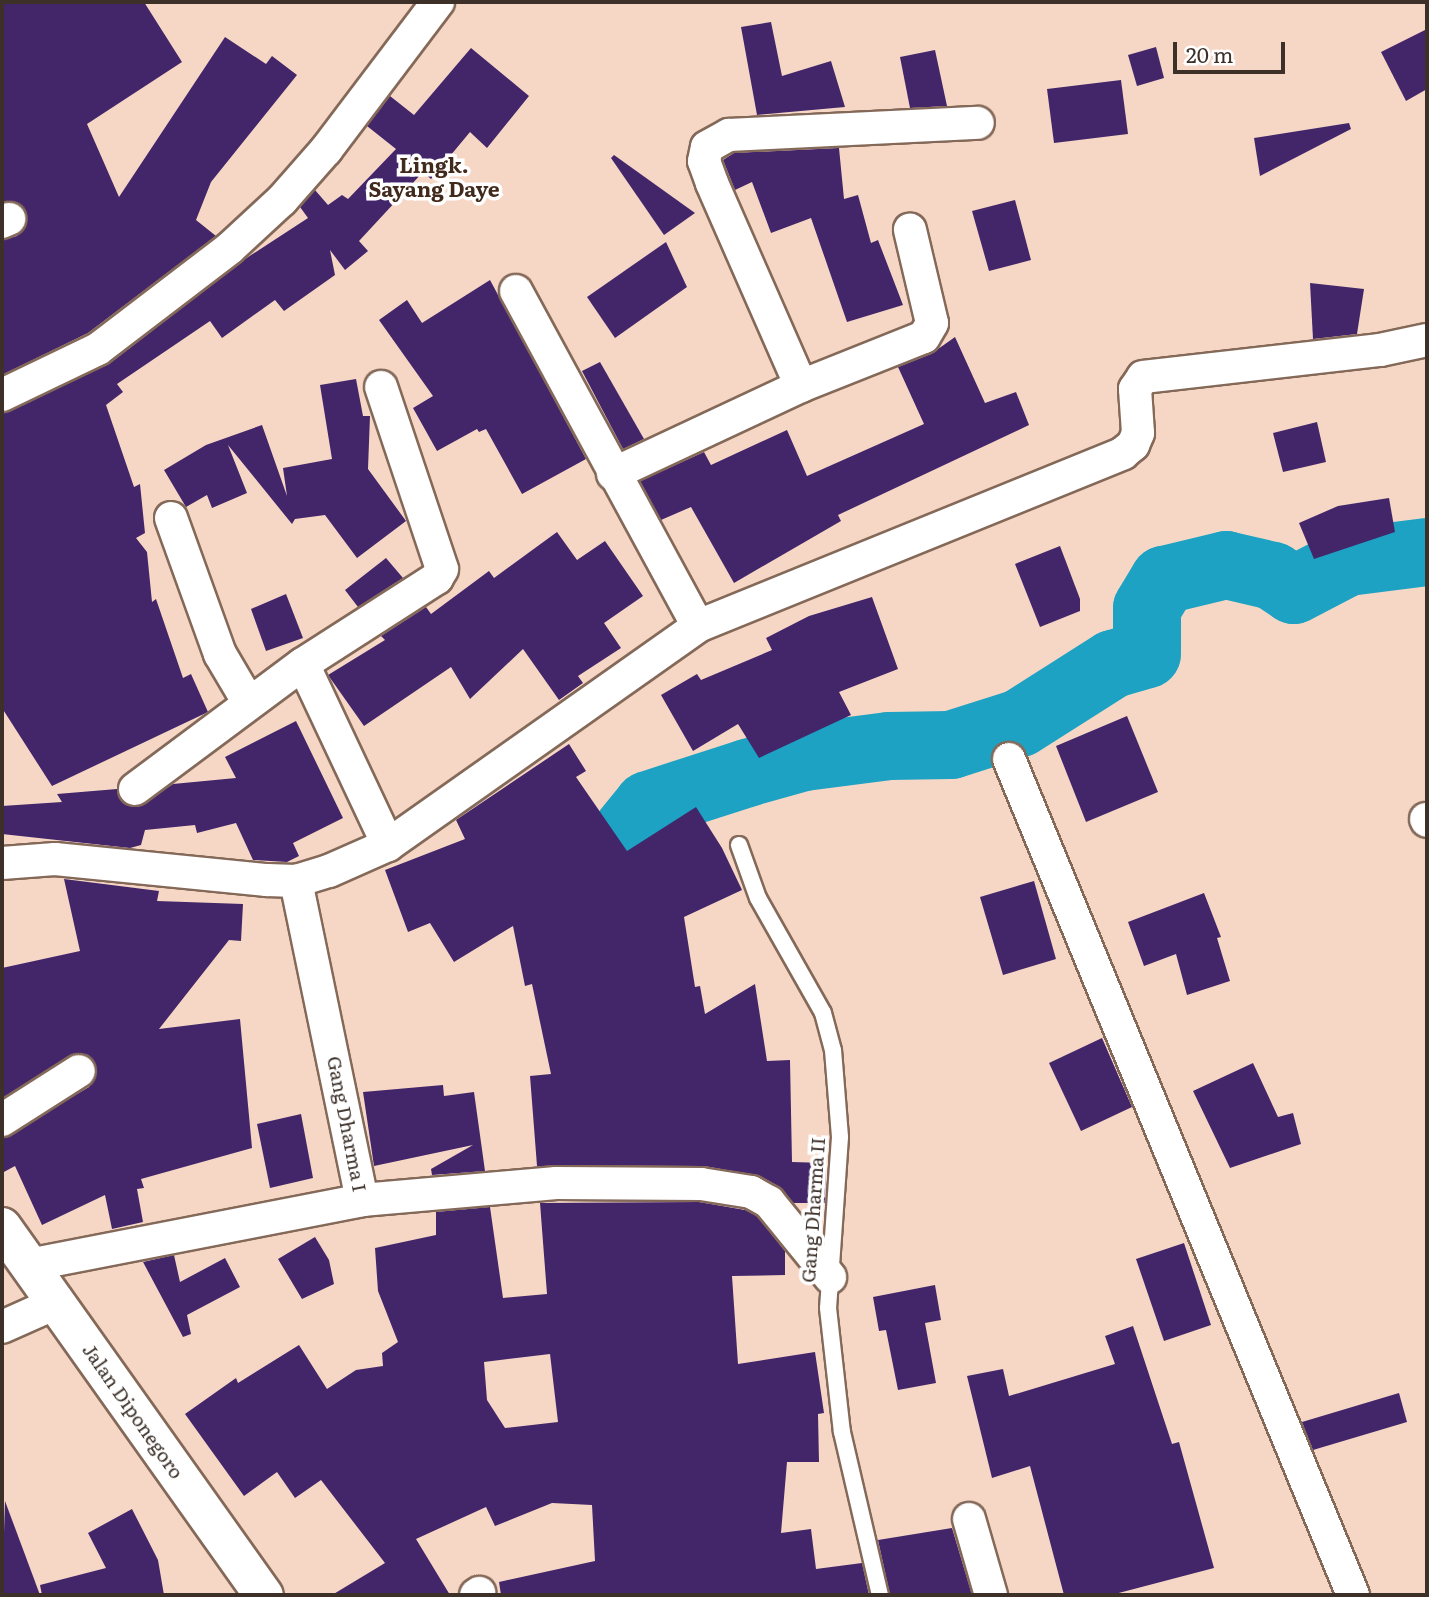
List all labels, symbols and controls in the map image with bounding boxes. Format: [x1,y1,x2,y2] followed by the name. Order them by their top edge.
[1177,28,1289,72] scale bar
[1186,38,1233,69] text: 20 m
[368,151,500,201] district label: Lingk. Sayang Daye
[323,1054,371,1194] street label: Gang Dharma I
[797,1137,829,1283] street label: Gang Dharma II
[78,1339,188,1483] street label: Jalan Diponegoro

